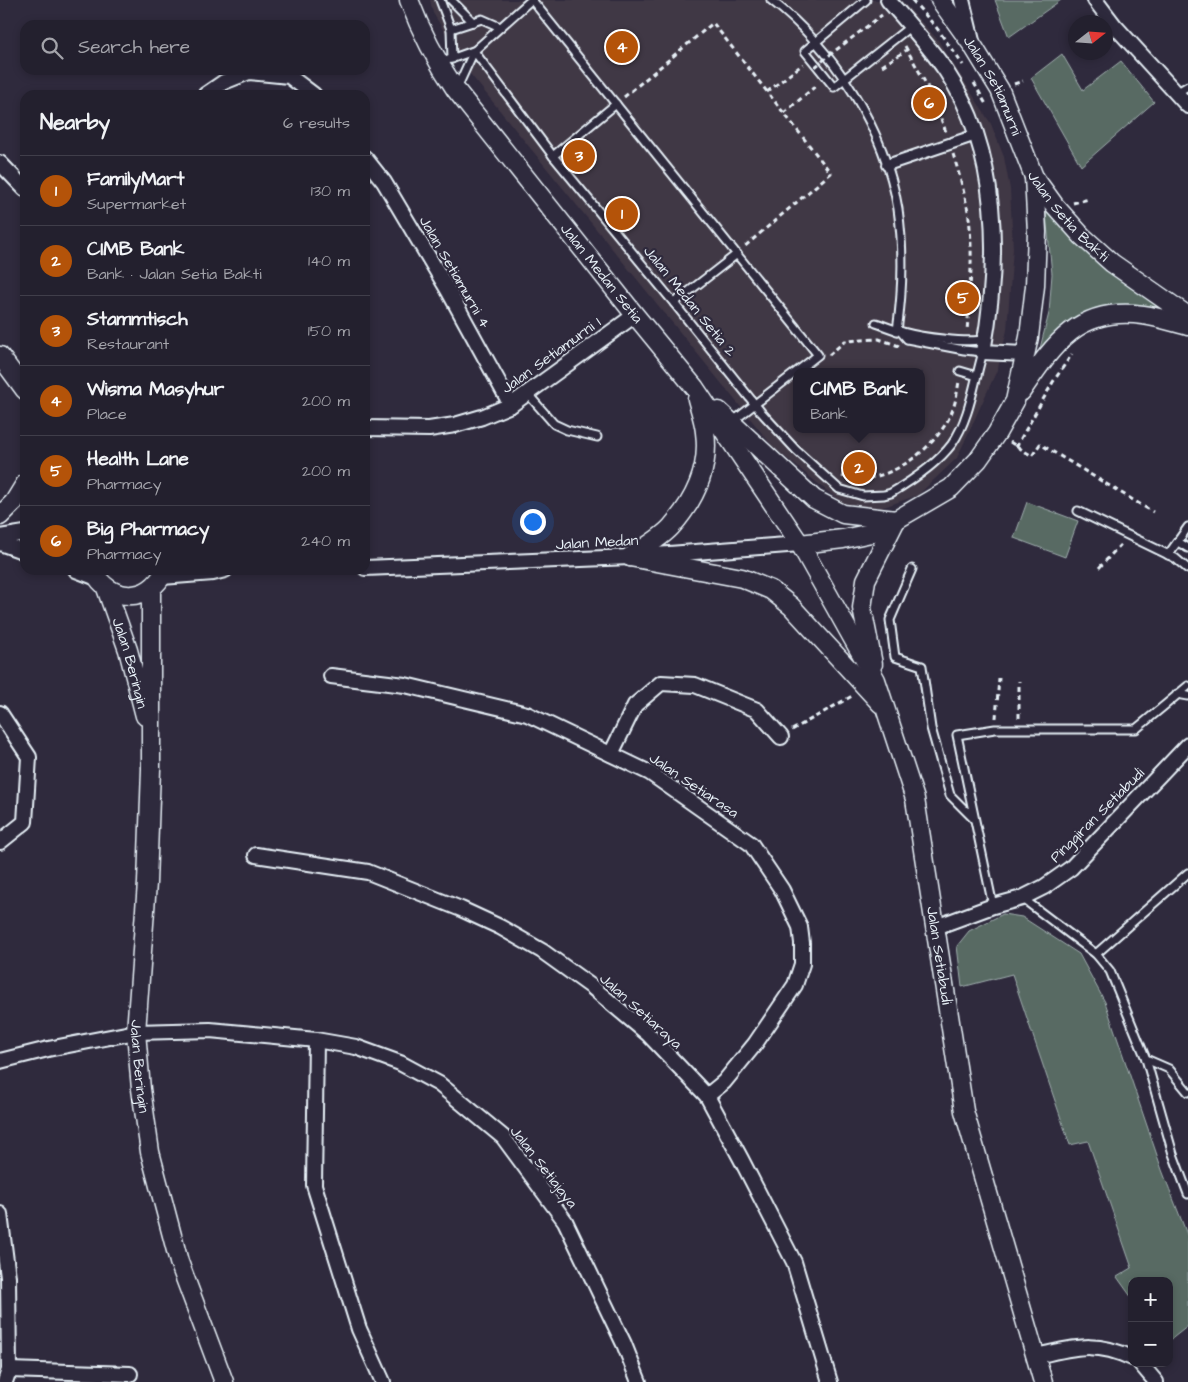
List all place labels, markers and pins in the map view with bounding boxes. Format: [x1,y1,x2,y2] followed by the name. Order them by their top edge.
[606,28,638,66] pin: 4
[913,84,945,122] pin: 6
[563,137,595,175] pin: 3
[606,195,638,233] pin: 1
[947,279,979,317] pin: 5
[843,449,875,487] pin: 2

